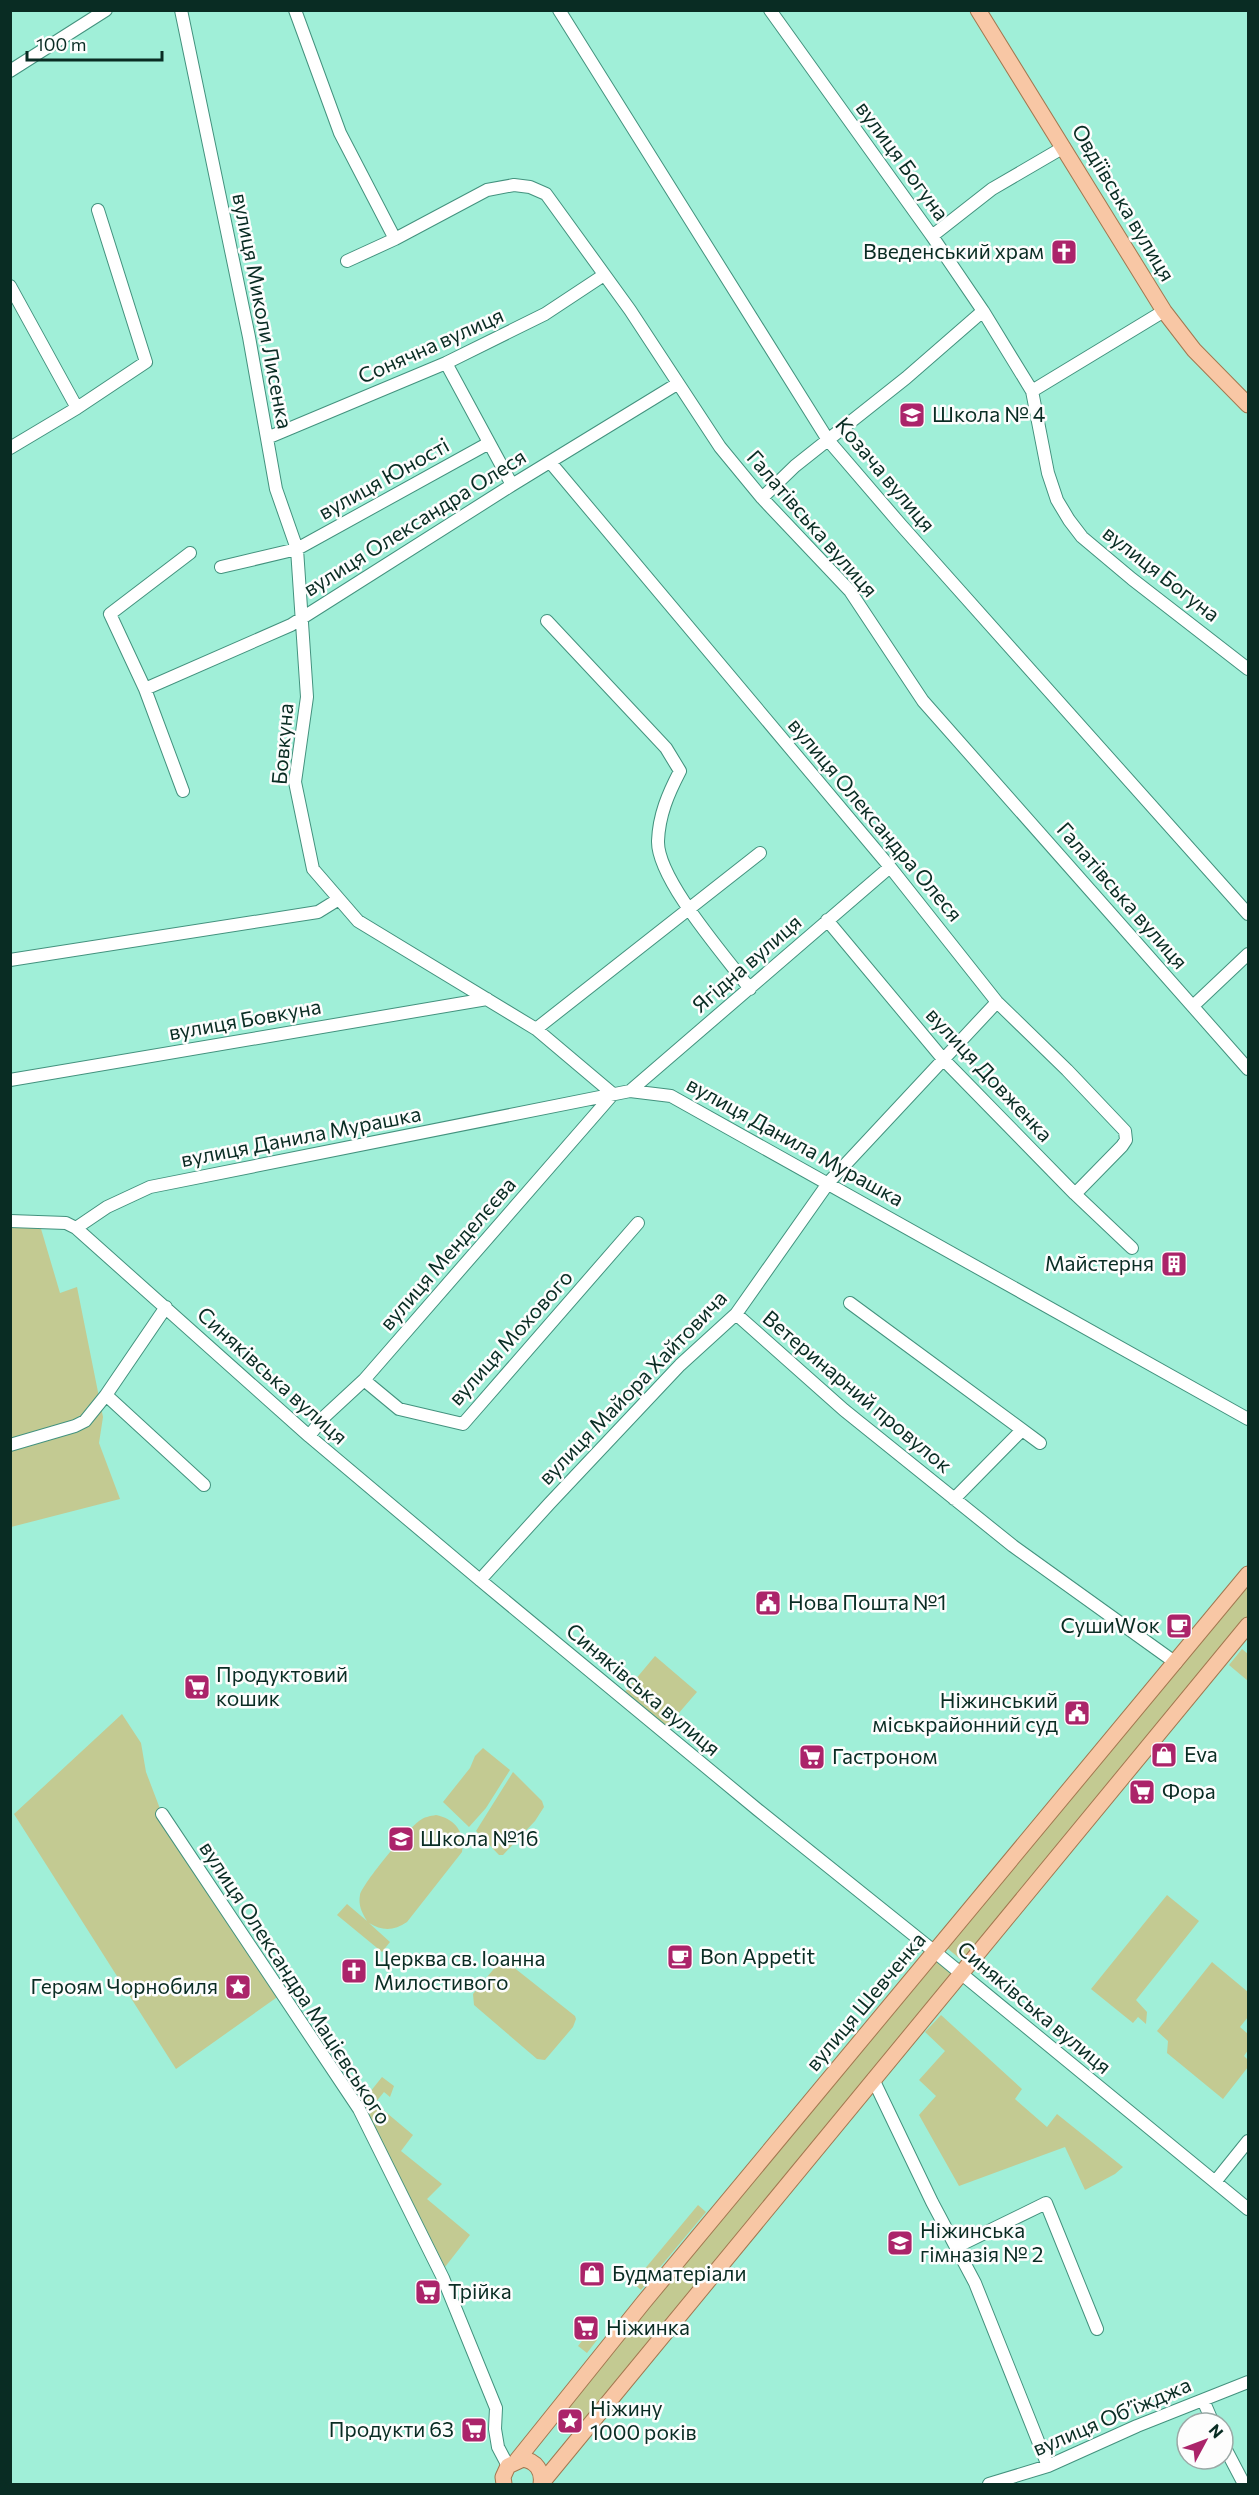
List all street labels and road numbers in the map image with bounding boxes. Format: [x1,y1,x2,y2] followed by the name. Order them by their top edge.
[852,96,955,225] street label: вулиця Богуна
[1068,119,1181,285] street label: Овдіївська вулиця
[228,191,299,431] street label: вулиця Миколи Лисенка
[354,301,507,388] street label: Сонячна вулиця
[831,412,941,536] street label: Козача вулиця
[314,431,453,524] street label: вулиця Юності
[298,443,530,601] street label: вулиця Олександра Олеся
[743,444,884,602] street label: Галатівська вулиця
[1099,519,1225,626] street label: вулиця Богуна
[265,702,298,786] street label: Бовкуна
[784,712,969,926] street label: вулиця Олександра Олеся
[1053,816,1194,974] street label: Галатівська вулиця
[686,909,806,1017] street label: Ягідна вулиця
[166,993,323,1044] street label: вулиця Бовкуна
[922,1002,1059,1146] street label: вулиця Довженка
[683,1071,909,1211] street label: вулиця Данила Мурашка
[179,1100,423,1171] street label: вулиця Данила Мурашка
[374,1171,520,1335] street label: вулиця Менделєєва
[443,1264,577,1410] street label: вулиця Мохового
[533,1285,731,1489] street label: вулиця Майора Хайтовича
[193,1301,353,1449] street label: Синяківська вулиця
[758,1304,958,1477] street label: Ветеринарний провулок
[562,1617,726,1761] street label: Синяківська вулиця
[195,1836,397,2128] street label: вулиця Олександра Мацієвського
[800,1927,930,2075] street label: вулиця Шевченка
[953,1935,1117,2079] street label: Синяківська вулиця
[1029,2371,1194,2460] street label: вулиця Обʼїжджа

